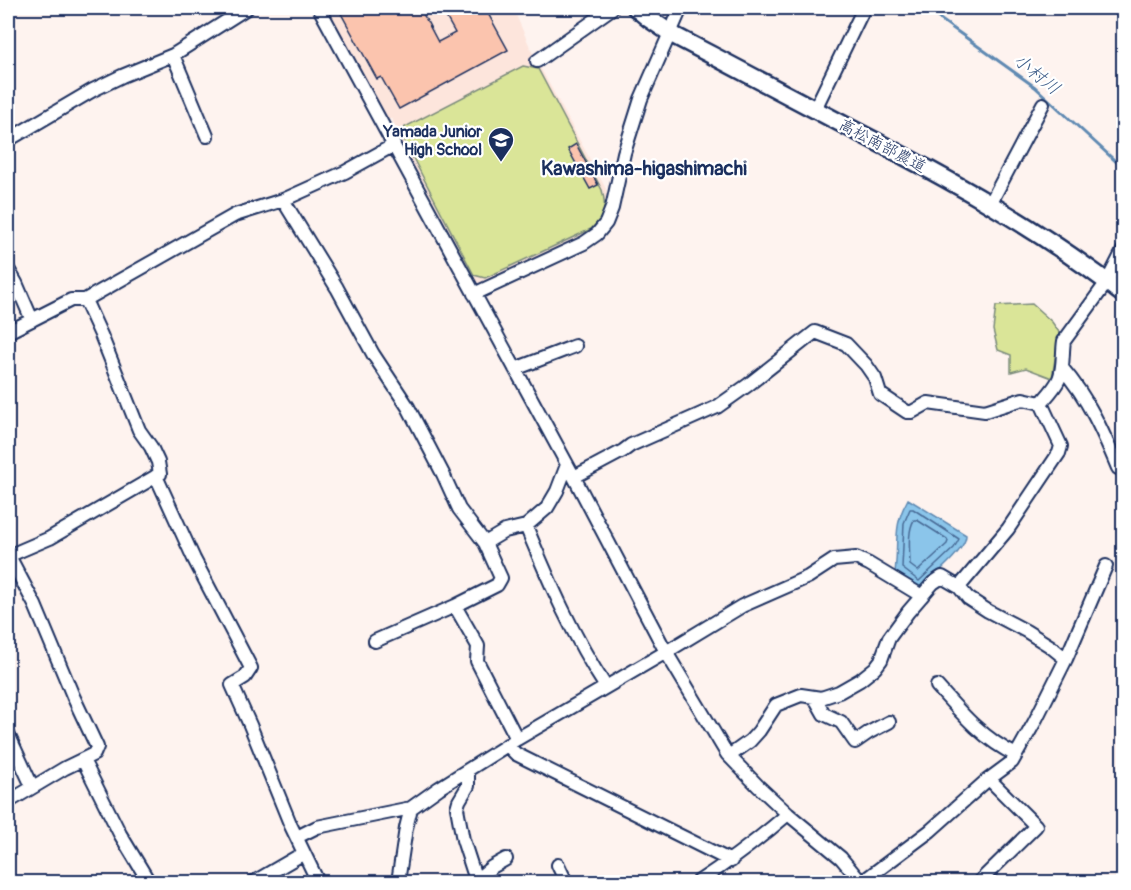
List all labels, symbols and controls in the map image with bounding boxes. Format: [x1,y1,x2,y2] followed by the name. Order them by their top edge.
[1008,48,1065,100] water label: 小村川
[835,115,930,177] street label: 高松南部農道
[383,122,482,160] place label: Yamada Junior High School
[486,125,516,163] school or university icon: Yamada Junior High School
[541,156,747,181] district label: Kawashima-higashimachi

